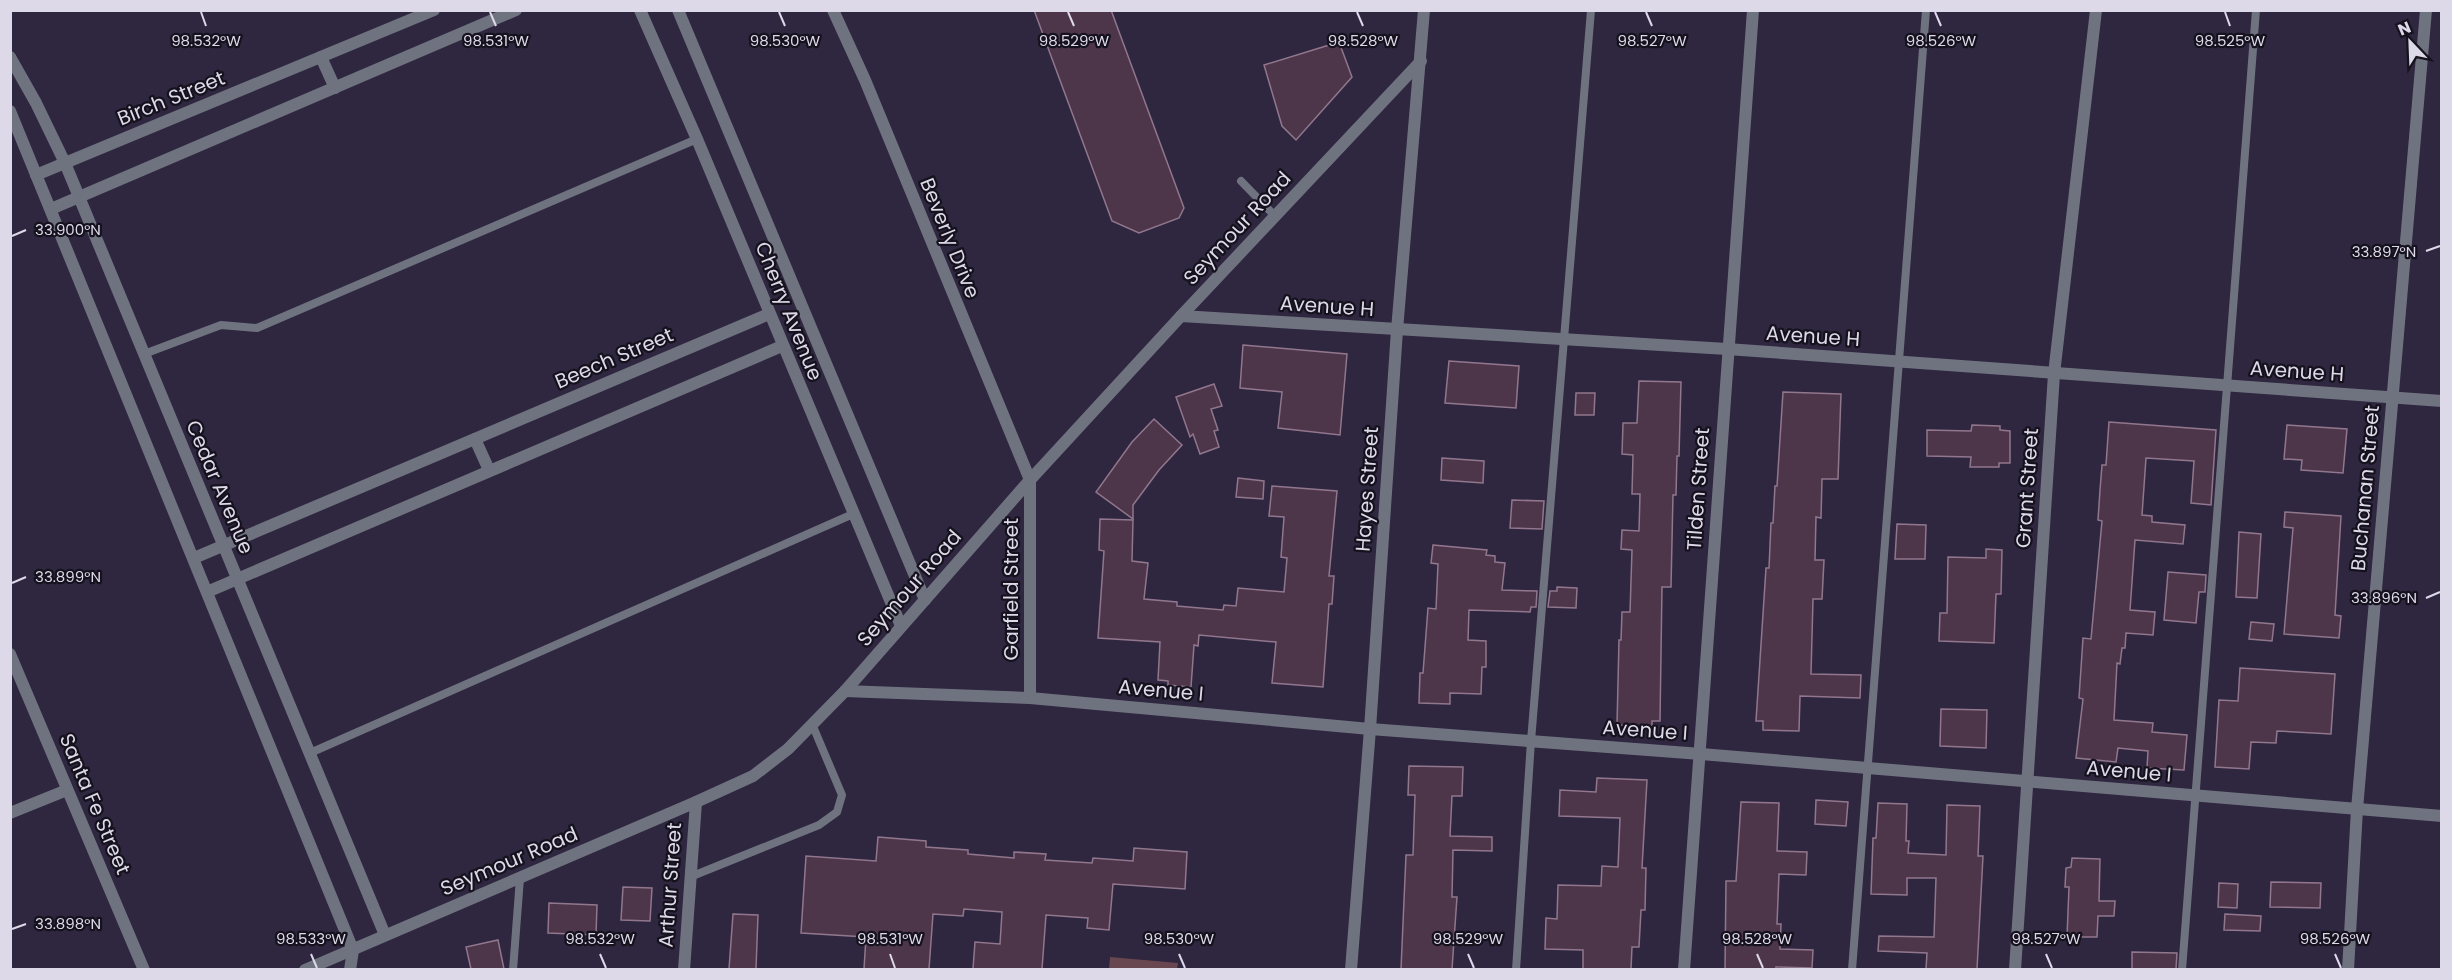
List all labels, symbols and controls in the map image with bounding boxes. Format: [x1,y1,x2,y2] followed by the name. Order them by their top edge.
[2380,12,2440,72] north arrow
[2394,16,2414,42] text: N
[171,30,241,51] text: 98.532°W
[463,30,529,51] text: 98.531°W
[750,30,821,51] text: 98.530°W
[1039,30,1110,51] text: 98.529°W
[1328,30,1399,51] text: 98.528°W
[1617,30,1687,51] text: 98.527°W
[1906,30,1977,51] text: 98.526°W
[2195,30,2266,51] text: 98.525°W
[113,64,229,132] street label: Birch Street
[1177,165,1297,291] street label: Seymour Road
[913,174,987,302] street label: Beverly Drive
[35,219,101,240] text: 33.900°N
[748,237,830,385] street label: Cherry Avenue
[2352,241,2416,262] text: 33.897°N
[1279,289,1375,323] street label: Avenue H
[1765,319,1861,353] street label: Avenue H
[551,321,677,395] street label: Beech Street
[2249,354,2345,388] street label: Avenue H
[2344,404,2386,572] street label: Buchanan Street
[179,416,261,558] street label: Cedar Avenue
[1349,425,1385,553] street label: Hayes Street
[1680,427,1716,551] street label: Tilden Street
[2009,427,2045,549] street label: Grant Street
[997,518,1025,660] street label: Garfield Street
[850,524,968,652] street label: Seymour Road
[35,566,101,587] text: 33.899°N
[2351,587,2417,608] text: 33.896°N
[1117,672,1205,708] street label: Avenue I
[1601,713,1689,747] street label: Avenue I
[53,729,137,879] street label: Santa Fe Street
[2085,753,2173,789] street label: Avenue I
[436,820,582,902] street label: Seymour Road
[652,822,688,948] street label: Arthur Street
[35,913,101,934] text: 33.898°N
[276,928,346,949] text: 98.533°W
[565,928,635,949] text: 98.532°W
[857,928,923,949] text: 98.531°W
[1144,928,1215,949] text: 98.530°W
[1433,928,1504,949] text: 98.529°W
[1722,928,1793,949] text: 98.528°W
[2011,928,2081,949] text: 98.527°W
[2300,928,2371,949] text: 98.526°W

